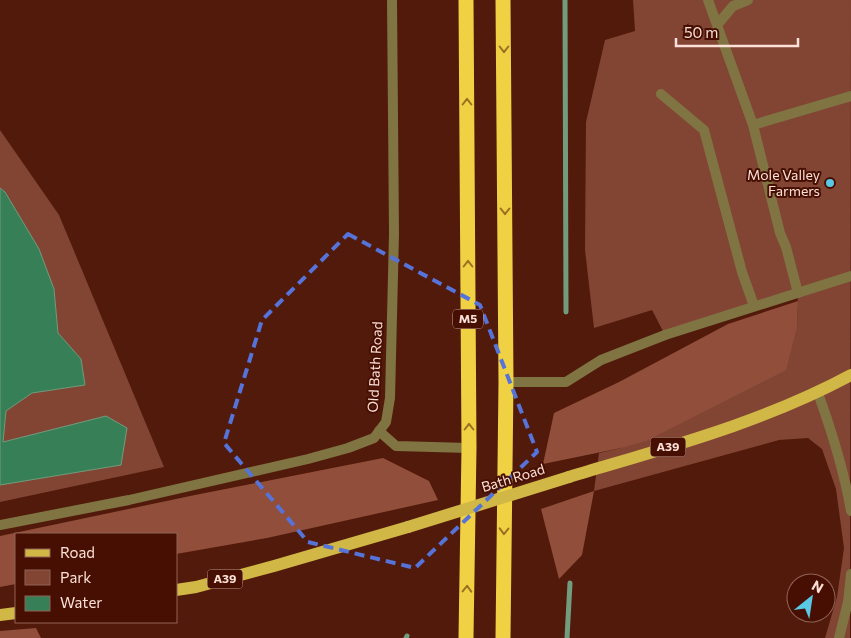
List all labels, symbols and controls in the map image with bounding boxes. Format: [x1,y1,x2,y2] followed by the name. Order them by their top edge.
[676,15,798,47] scale bar
[684,23,718,41] text: 50 m
[499,45,509,53] one-way arrow
[462,98,472,106] one-way arrow
[747,166,820,199] place label: Mole Valley Farmers
[824,177,836,189] marker: Mole Valley Farmers
[500,208,510,215] one-way arrow
[463,260,473,268] one-way arrow
[453,310,483,328] road number: M5
[364,321,385,413] street label: Old Bath Road
[464,423,474,430] one-way arrow
[650,438,686,457] road number: A39
[479,460,547,495] street label: Bath Road
[499,528,509,535] one-way arrow
[15,533,178,623] legend
[60,543,95,561] text: Road
[60,568,91,586] text: Park
[208,570,242,588] road number: A39
[786,573,836,623] north arrow
[809,576,827,596] text: N
[462,585,472,593] one-way arrow
[60,593,102,611] text: Water

